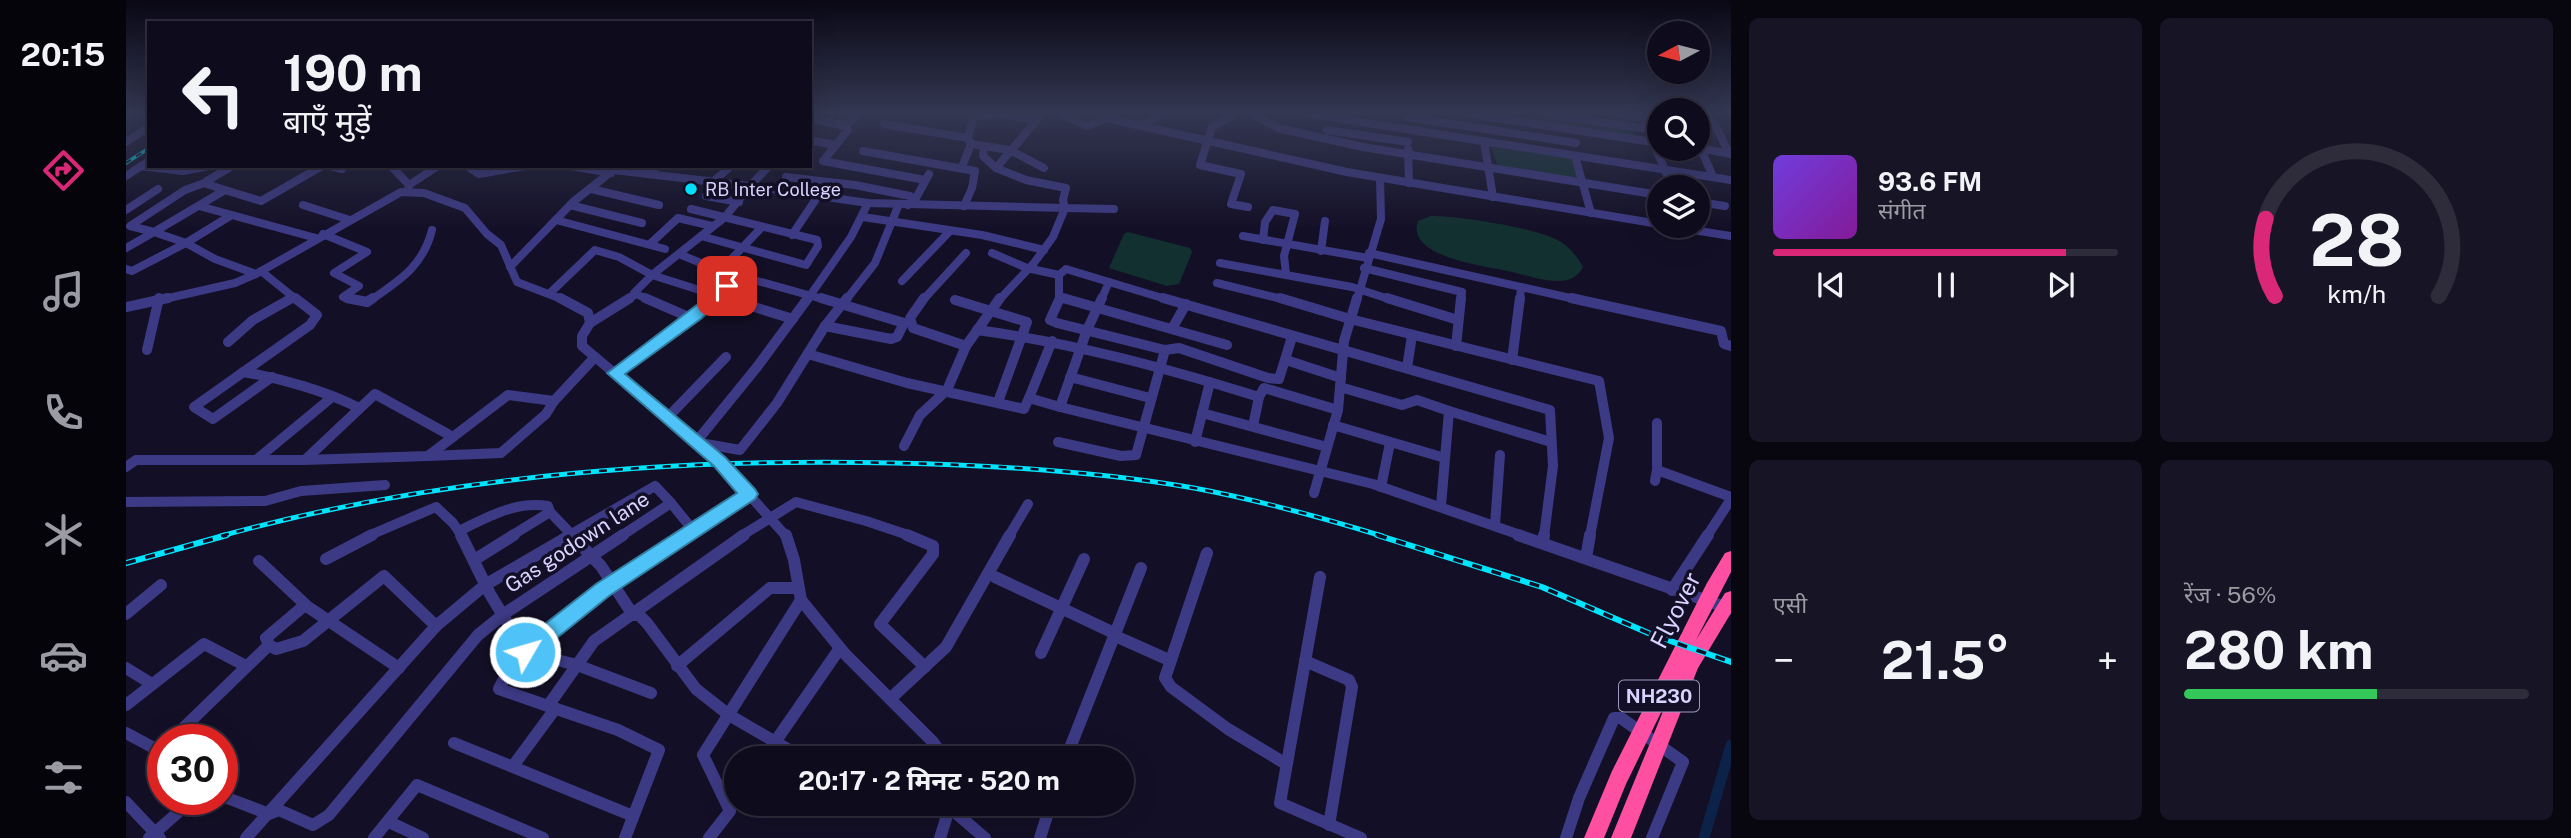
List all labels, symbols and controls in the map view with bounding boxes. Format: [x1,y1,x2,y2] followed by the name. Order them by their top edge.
[1647,21,1710,84] north arrow
[1647,21,1710,238] map controls
[21,36,105,73] text: 20:15
[283,44,423,102] text: 190 m
[168,49,259,140] icon: left
[1647,98,1710,161] button: search
[283,103,371,140] text: बाएँ मुड़ें
[39,146,88,195] icon: directions
[1878,166,1982,197] text: 93.6 FM
[1647,175,1710,238] button: layers
[705,179,841,200] place label: RB Inter College
[683,181,699,197] marker: RB Inter College
[1878,197,1926,224] text: संगीत
[2309,197,2404,282] text: 28
[697,256,757,316] pin
[1812,266,1850,304] icon: previous
[1927,266,1965,304] icon: pause
[2042,266,2080,304] icon: next
[39,267,88,316] icon: music
[708,267,746,305] icon: arrive
[2327,279,2386,309] text: km/h
[39,388,88,437] icon: phone
[500,486,654,598] street label: Gas godown lane
[39,510,88,559] icon: climate
[1644,567,1706,653] street label: Flyover
[2184,581,2277,608] text: रेंज · 56%
[1773,591,1807,618] text: एसी
[488,615,562,689] position arrow
[2184,620,2374,681] text: 280 km
[1881,630,2010,691] text: 21.5°
[39,631,88,680] icon: car
[1773,638,1794,683] text: −
[2097,638,2118,683] text: +
[1619,680,1699,712] road number: NH230
[147,724,238,815] speed limit sign: 30
[39,753,88,802] icon: filters
[798,765,1060,796] text: 20:17 · 2 मिनट · 520 m

